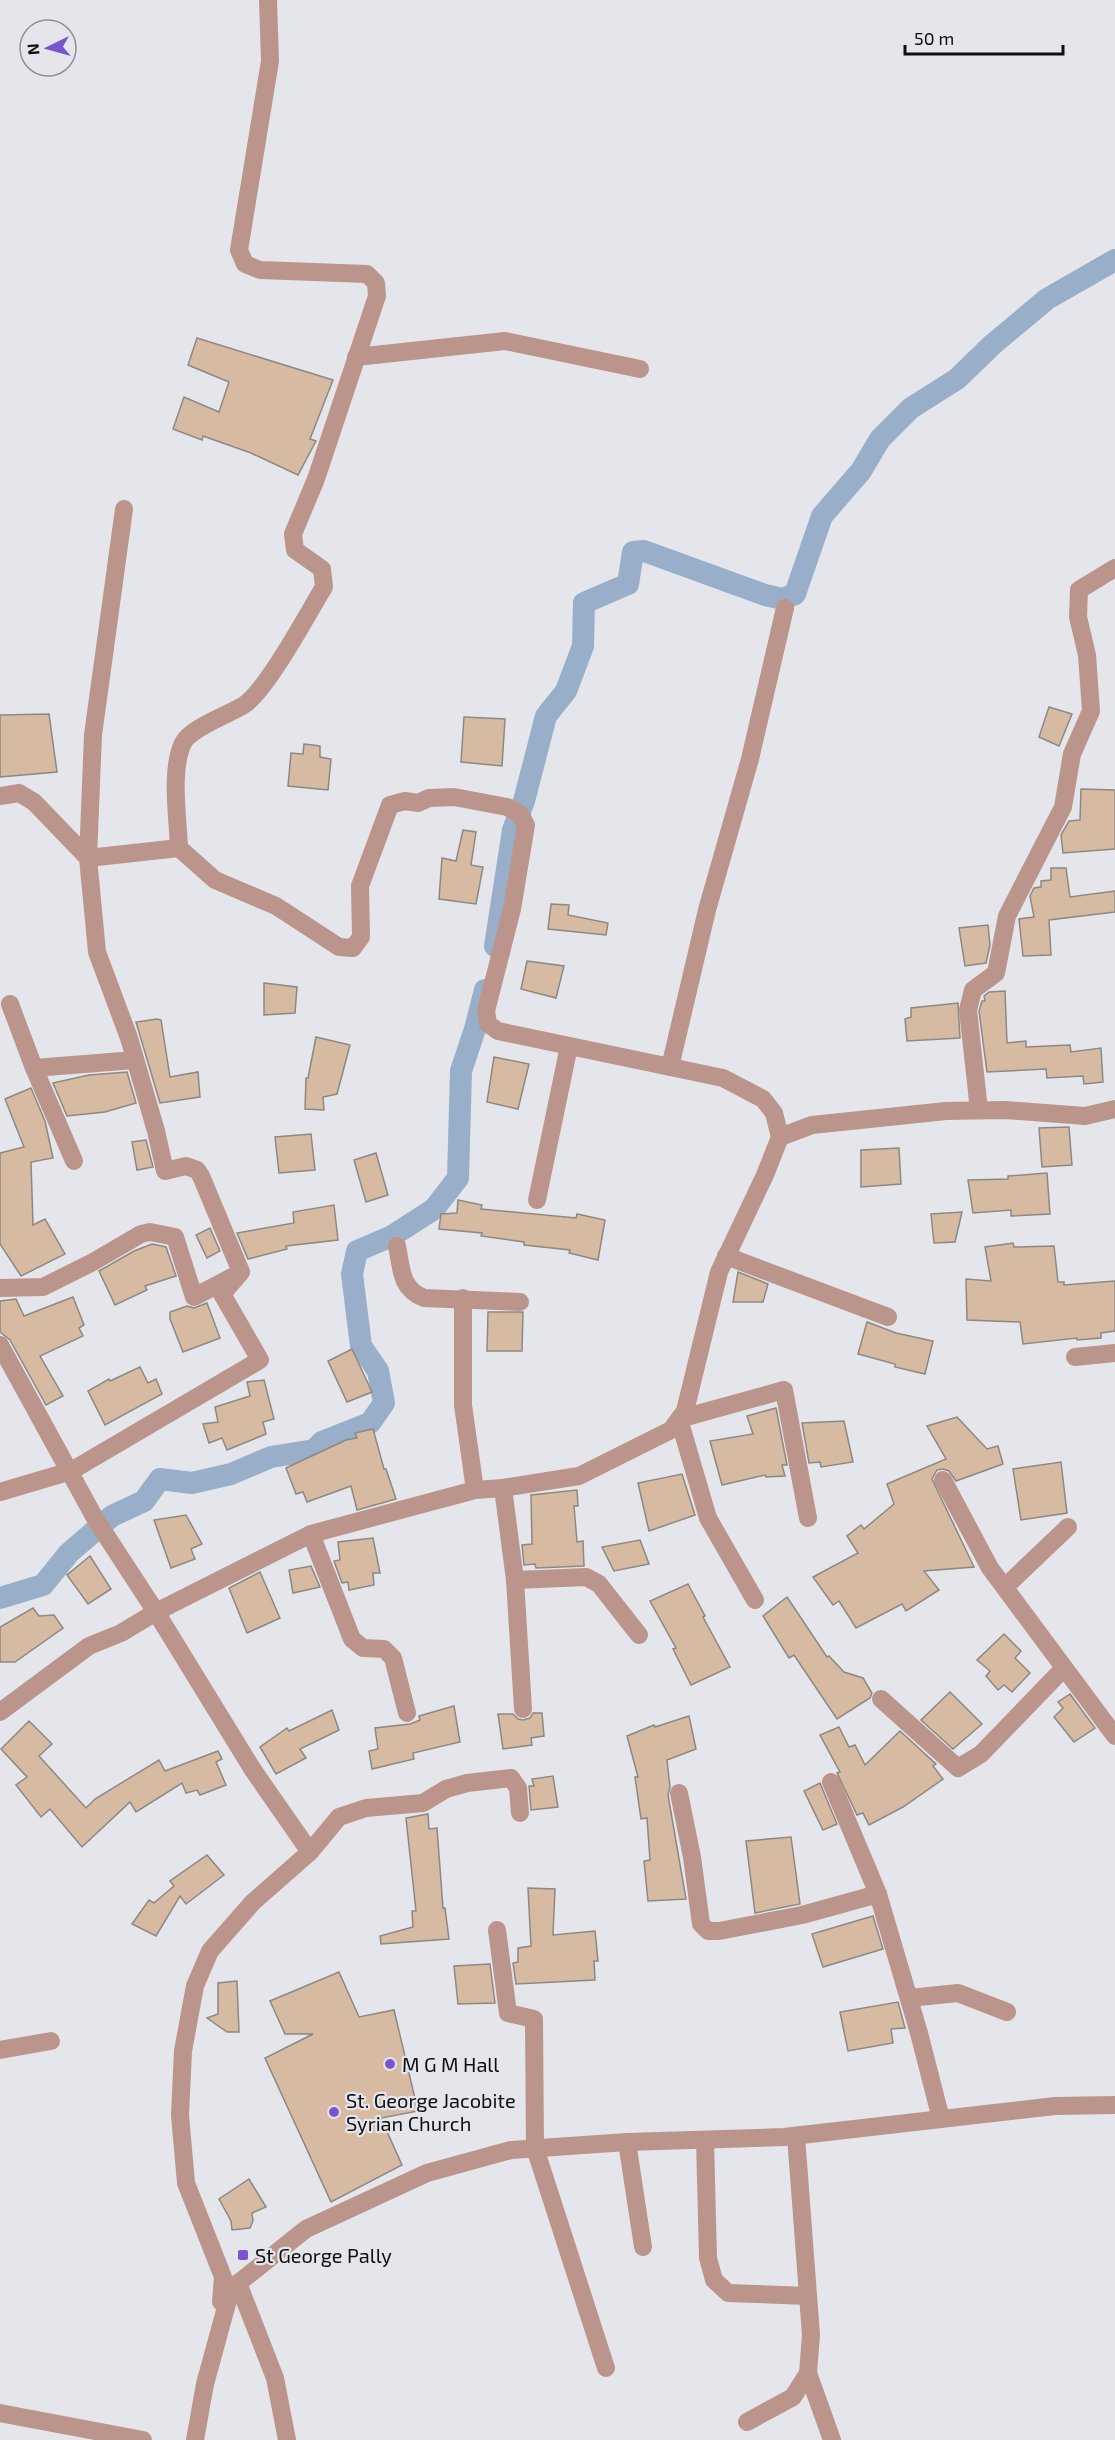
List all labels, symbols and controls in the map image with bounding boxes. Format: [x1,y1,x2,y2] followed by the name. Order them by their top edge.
[18,18,78,78] north arrow
[905,18,1062,56] scale bar
[914,27,954,49] text: 50 m
[23,43,43,56] text: N
[402,2052,499,2076] place label: M G M Hall
[383,2057,397,2071] marker: M G M Hall
[346,2088,516,2135] place label: St. George Jacobite Syrian Church
[327,2105,341,2119] marker: St. George Jacobite Syrian Church
[255,2243,392,2267] place label: St George Pally
[236,2248,250,2262] marker: St George Pally

